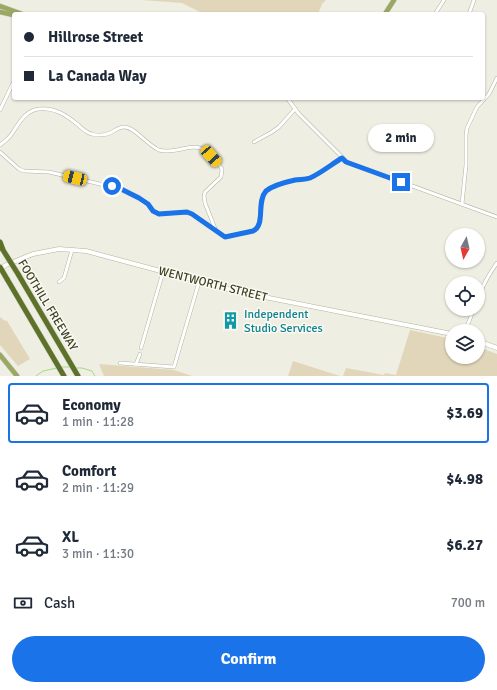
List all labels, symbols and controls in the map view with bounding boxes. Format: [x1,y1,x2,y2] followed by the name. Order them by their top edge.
[48,28,143,46] text: Hillrose Street
[48,67,147,85] text: La Canada Way
[368,124,434,152] callout: 2 min
[385,130,417,146] text: 2 min
[199,143,223,169] car
[62,169,88,187] car
[392,173,410,191] route end
[103,177,121,195] route start
[445,228,485,268] north arrow
[445,228,485,364] map controls
[14,257,81,354] street label: FOOTHILL FREEWAY
[157,264,269,305] street label: WENTWORTH STREET
[445,276,485,316] button: locate
[244,307,323,336] place label: Independent Studio Services
[221,311,241,331] building icon: Independent Studio Services
[445,324,485,364] button: layers
[14,395,50,431] icon: car
[62,396,121,414] text: Economy
[446,404,483,422] text: $3.69
[62,414,134,430] text: 1 min · 11:28
[14,461,50,497] icon: car
[62,462,116,480] text: Comfort
[446,470,483,488] text: $4.98
[62,480,134,496] text: 2 min · 11:29
[14,527,50,563] icon: car
[62,528,79,546] text: XL
[446,536,483,554] text: $6.27
[62,546,134,562] text: 3 min · 11:30
[12,592,34,614] icon: cash
[44,594,75,612] text: Cash
[451,595,485,611] text: 700 m
[12,636,485,682] button: Confirm

